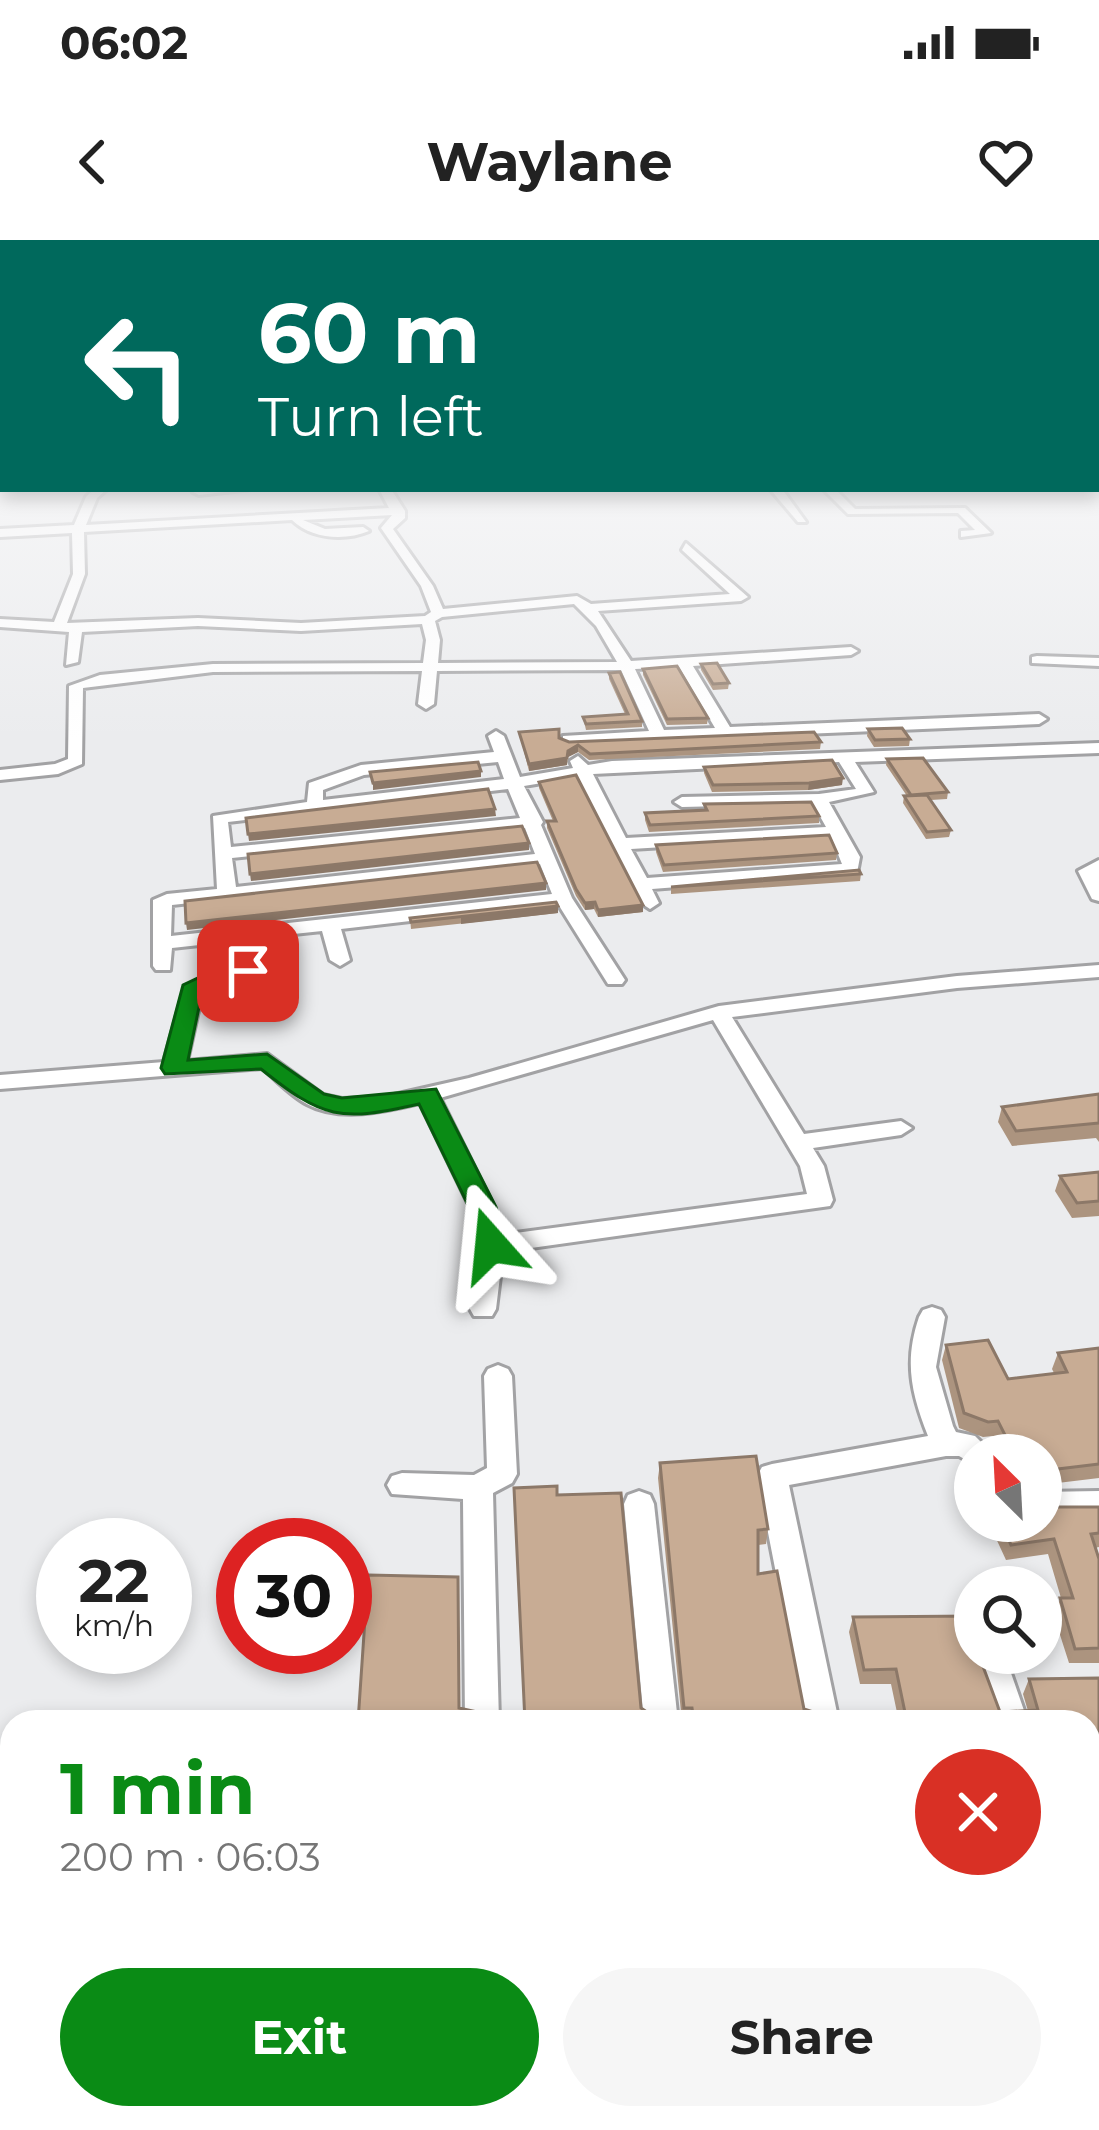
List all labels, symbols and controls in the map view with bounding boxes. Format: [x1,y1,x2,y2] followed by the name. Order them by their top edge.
[60,15,188,70] text: 06:02
[60,129,126,195] icon: back
[426,129,673,195] text: Waylane
[973,129,1039,195] icon: heart
[258,282,480,384] text: 60 m
[60,288,216,444] icon: left
[258,384,484,450] text: Turn left
[197,920,299,1022] pin
[215,938,281,1004] icon: arrive
[428,1182,554,1308] position arrow
[954,1434,1062,1542] north arrow
[954,1434,1062,1674] map controls
[216,1518,372,1674] speed limit sign: 30
[79,1544,149,1617] text: 22
[954,1566,1062,1674] button: search
[74,1607,154,1644] text: km/h
[60,1744,256,1832] text: 1 min
[915,1749,1041,1875] button: close
[60,1833,321,1881] text: 200 m · 06:03
[60,1968,539,2106] button: Exit
[563,1968,1041,2106] button: Share

